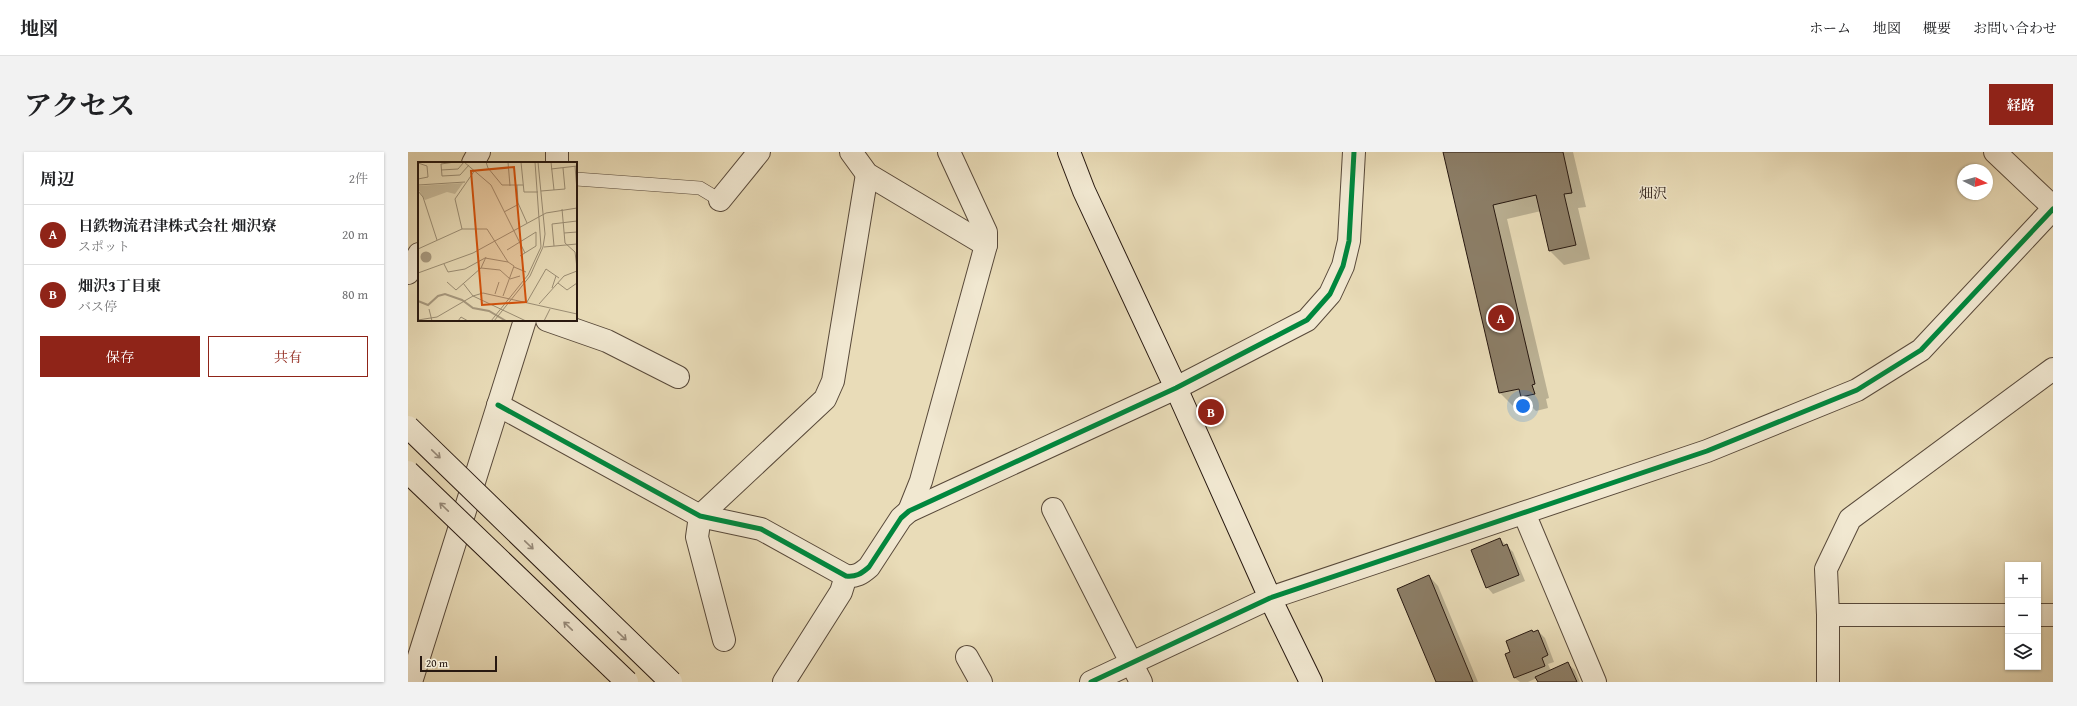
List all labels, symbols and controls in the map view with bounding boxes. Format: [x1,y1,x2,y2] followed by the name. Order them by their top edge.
[20,14,58,42] text: 地図
[1809,18,1851,38] text: ホーム
[1873,18,1901,38] text: 地図
[1923,18,1951,38] text: 概要
[1973,18,2057,38] text: お問い合わせ
[24,84,135,125] text: アクセス
[1989,84,2053,125] button: 経路
[418,162,577,321] inset map
[1957,164,1993,200] north arrow
[40,166,74,191] text: 周辺
[349,169,368,188] text: 2件
[1639,183,1667,203] district label: 畑沢
[78,215,276,236] text: 日鉄物流君津株式会社 畑沢寮
[49,225,57,244] text: A
[342,225,368,244] text: 20 m
[78,237,130,256] text: スポット
[78,275,161,296] text: 畑沢3丁目東
[49,285,57,304] text: B
[342,285,368,304] text: 80 m
[78,297,117,316] text: バス停
[1488,303,1514,333] pin: A
[40,336,200,377] button: 保存
[208,336,368,377] button: 共有
[1513,396,1533,416] your location
[1198,397,1224,427] pin: B
[431,449,441,459] one-way arrow
[439,502,449,512] one-way arrow
[524,540,534,550] one-way arrow
[2005,562,2041,670] map controls
[2005,562,2041,598] button: +
[2005,598,2041,634] button: −
[563,622,573,631] one-way arrow
[617,631,627,641] one-way arrow
[2005,634,2041,670] button: layers
[420,654,497,673] scale bar
[426,655,448,671] text: 20 m

